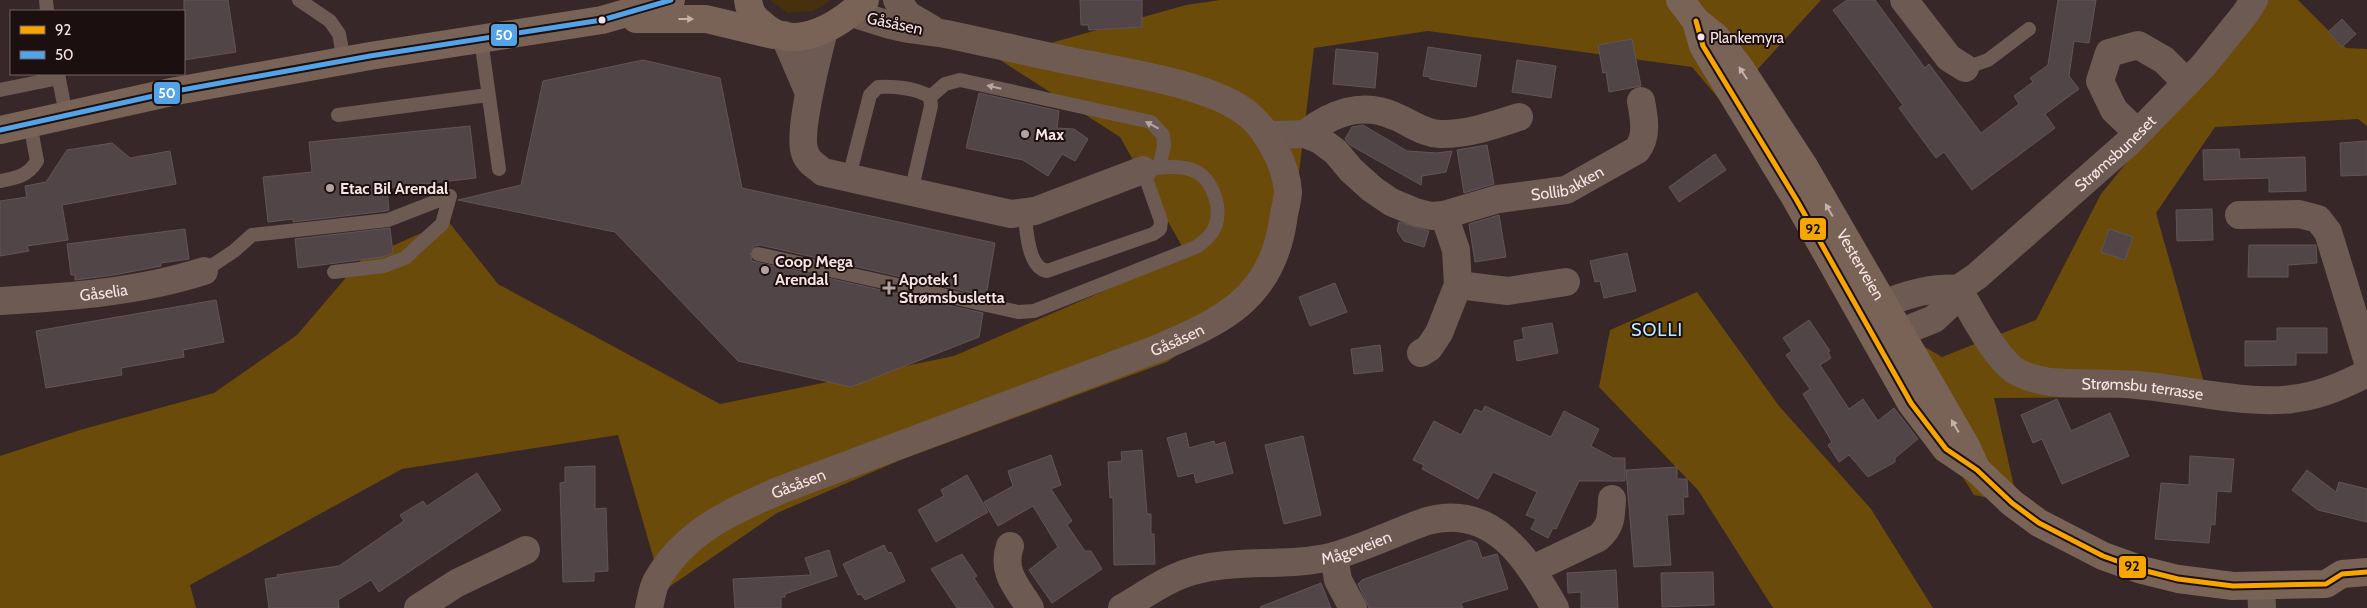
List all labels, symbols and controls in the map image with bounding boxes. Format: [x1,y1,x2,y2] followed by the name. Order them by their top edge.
[865,8,925,39] street label: Gåsåsen
[10,10,185,75] legend
[597,15,607,25] unlabelled marker
[678,15,694,23] one-way arrow
[55,21,72,39] text: 92
[490,23,518,47] line badge: 50
[495,26,513,44] text: 50
[1710,29,1785,47] place label: Plankemyra
[1696,32,1706,42] marker: Plankemyra
[55,46,74,64] text: 50
[1738,66,1747,79] one-way arrow
[153,81,181,105] line badge: 50
[987,83,1002,91] one-way arrow
[158,84,176,102] text: 50
[2071,111,2160,196] street label: Strømsbuneset
[1144,121,1159,129] one-way arrow
[1035,125,1064,144] place label: Max
[1019,128,1031,140] marker: Max
[1530,162,1607,205] street label: Sollibakken
[340,179,448,198] place label: Etac Bil Arendal
[324,182,336,194] marker: Etac Bil Arendal
[1825,203,1834,217] one-way arrow
[1799,217,1827,241] line badge: 92
[1805,220,1821,238] text: 92
[1833,226,1888,304] street label: Vesterveien
[775,252,853,289] place label: Coop Mega Arendal
[759,264,771,276] marker: Coop Mega Arendal
[899,270,1005,307] place label: Apotek 1 Strømsbusletta
[79,280,129,305] street label: Gåselia
[883,282,895,294] marker: Apotek 1 Strømsbusletta
[1631,319,1683,341] district label: SOLLI
[1148,320,1207,360] street label: Gåsåsen
[2082,374,2205,404] street label: Strømsbu terrasse
[1950,420,1959,433] one-way arrow
[768,465,828,503] street label: Gåsåsen
[1319,527,1394,569] street label: Mågeveien
[2118,555,2147,579] line badge: 92
[2124,557,2140,575] text: 92

